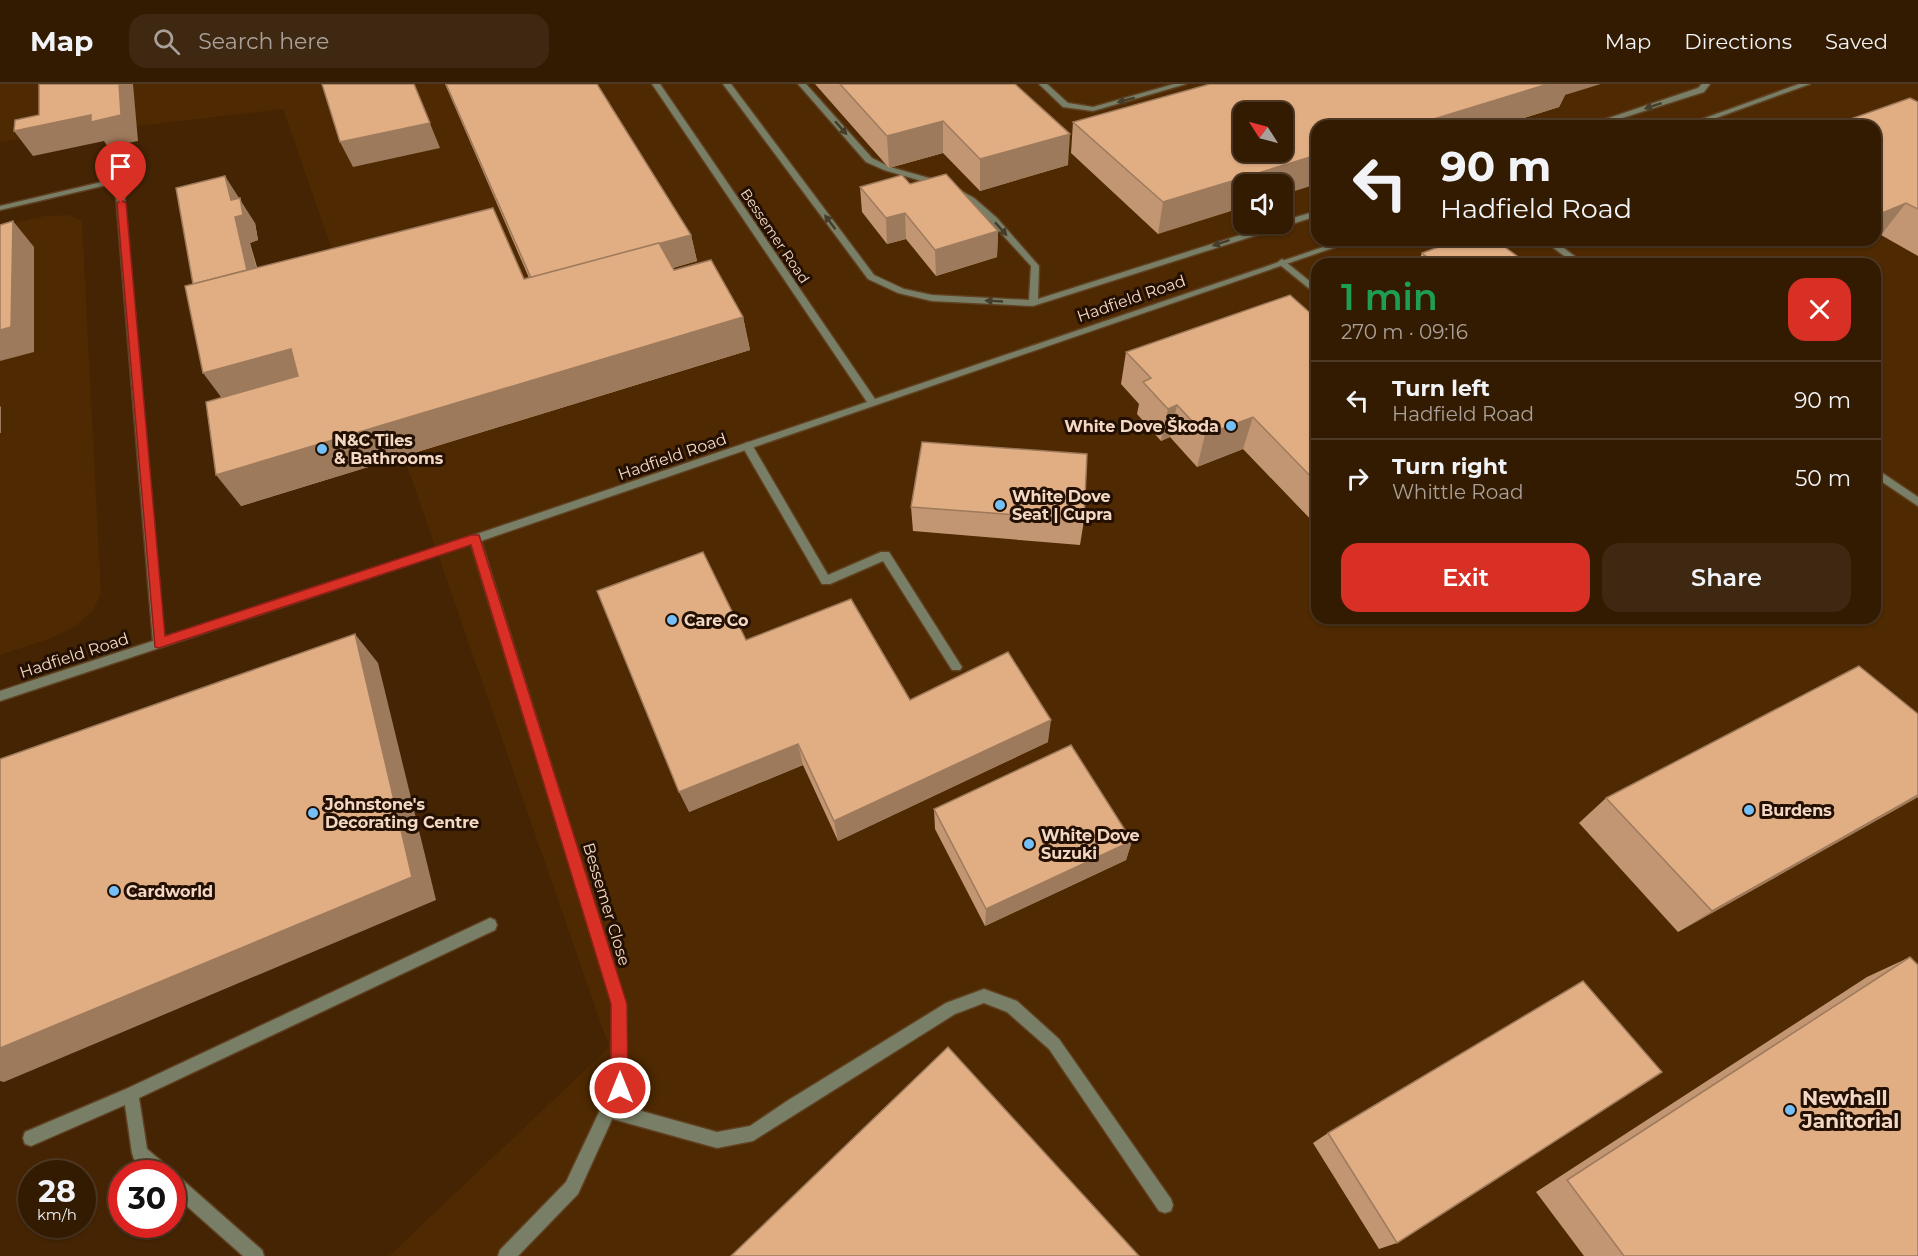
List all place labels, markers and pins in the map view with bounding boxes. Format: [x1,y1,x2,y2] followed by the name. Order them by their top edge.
[95,141,146,203] pin
[1064,417,1219,436] place label: White Dove Škoda
[1224,419,1238,433] marker: White Dove Škoda
[334,431,444,468] place label: N&C Tiles & Bathrooms
[315,442,329,456] marker: N&C Tiles & Bathrooms
[1012,487,1112,524] place label: White Dove Seat | Cupra
[993,498,1007,512] marker: White Dove Seat | Cupra
[684,611,749,630] place label: Care Co
[665,613,679,627] marker: Care Co
[324,795,479,832] place label: Johnstone's Decorating Centre
[1761,801,1832,820] place label: Burdens
[1742,803,1756,817] marker: Burdens
[306,806,320,820] marker: Johnstone's Decorating Centre
[1041,826,1140,863] place label: White Dove Suzuki
[1022,837,1036,851] marker: White Dove Suzuki
[126,882,213,901] place label: Cardworld
[107,884,121,898] marker: Cardworld
[1801,1086,1899,1133] place label: Newhall Janitorial
[1783,1103,1797,1117] marker: Newhall Janitorial

